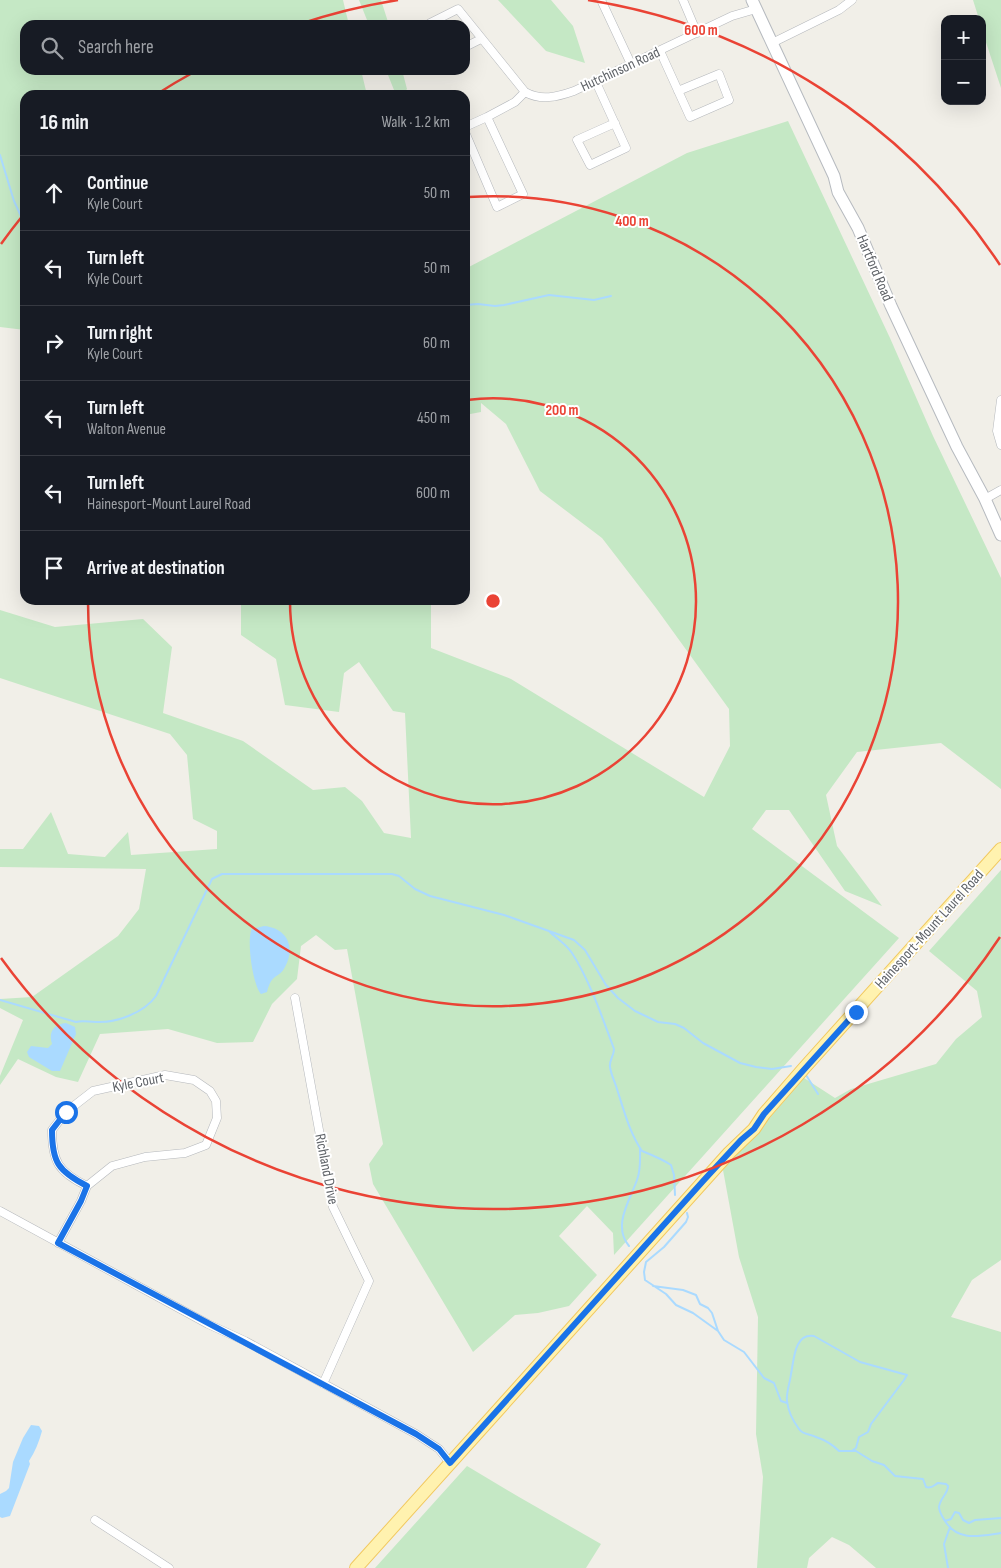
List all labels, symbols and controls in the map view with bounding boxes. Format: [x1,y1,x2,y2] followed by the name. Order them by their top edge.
[941,15,986,105] map controls
[941,15,986,60] button: +
[20,20,470,75] search box
[684,21,718,40] text: 600 m
[38,34,66,62] icon: search
[78,36,154,59] text: Search here
[578,43,663,96] street label: Hutchinson Road
[941,60,986,105] button: −
[40,110,89,135] text: 16 min
[381,113,450,132] text: Walk · 1.2 km
[87,172,148,195] text: Continue
[40,179,68,207] icon: ahead
[424,184,450,203] text: 50 m
[87,195,143,214] text: Kyle Court
[615,212,649,231] text: 400 m
[852,232,897,304] street label: Hartford Road
[87,247,144,270] text: Turn left
[40,254,68,282] icon: left
[424,259,450,278] text: 50 m
[87,270,143,289] text: Kyle Court
[87,322,152,345] text: Turn right
[40,329,68,357] icon: right
[423,334,450,353] text: 60 m
[87,345,143,364] text: Kyle Court
[87,397,144,420] text: Turn left
[545,401,579,420] text: 200 m
[40,404,68,432] icon: left
[417,409,450,428] text: 450 m
[87,420,166,439] text: Walton Avenue
[87,472,144,495] text: Turn left
[40,479,68,507] icon: left
[416,484,450,503] text: 600 m
[87,495,251,514] text: Hainesport-Mount Laurel Road
[40,554,68,582] icon: arrive
[87,557,225,580] text: Arrive at destination
[484,592,502,610] centre of rings
[871,866,988,993] street label: Hainesport-Mount Laurel Road
[845,1001,868,1024] route end
[111,1068,166,1097] street label: Kyle Court
[55,1101,78,1124] route start
[310,1132,343,1206] street label: Richland Drive

